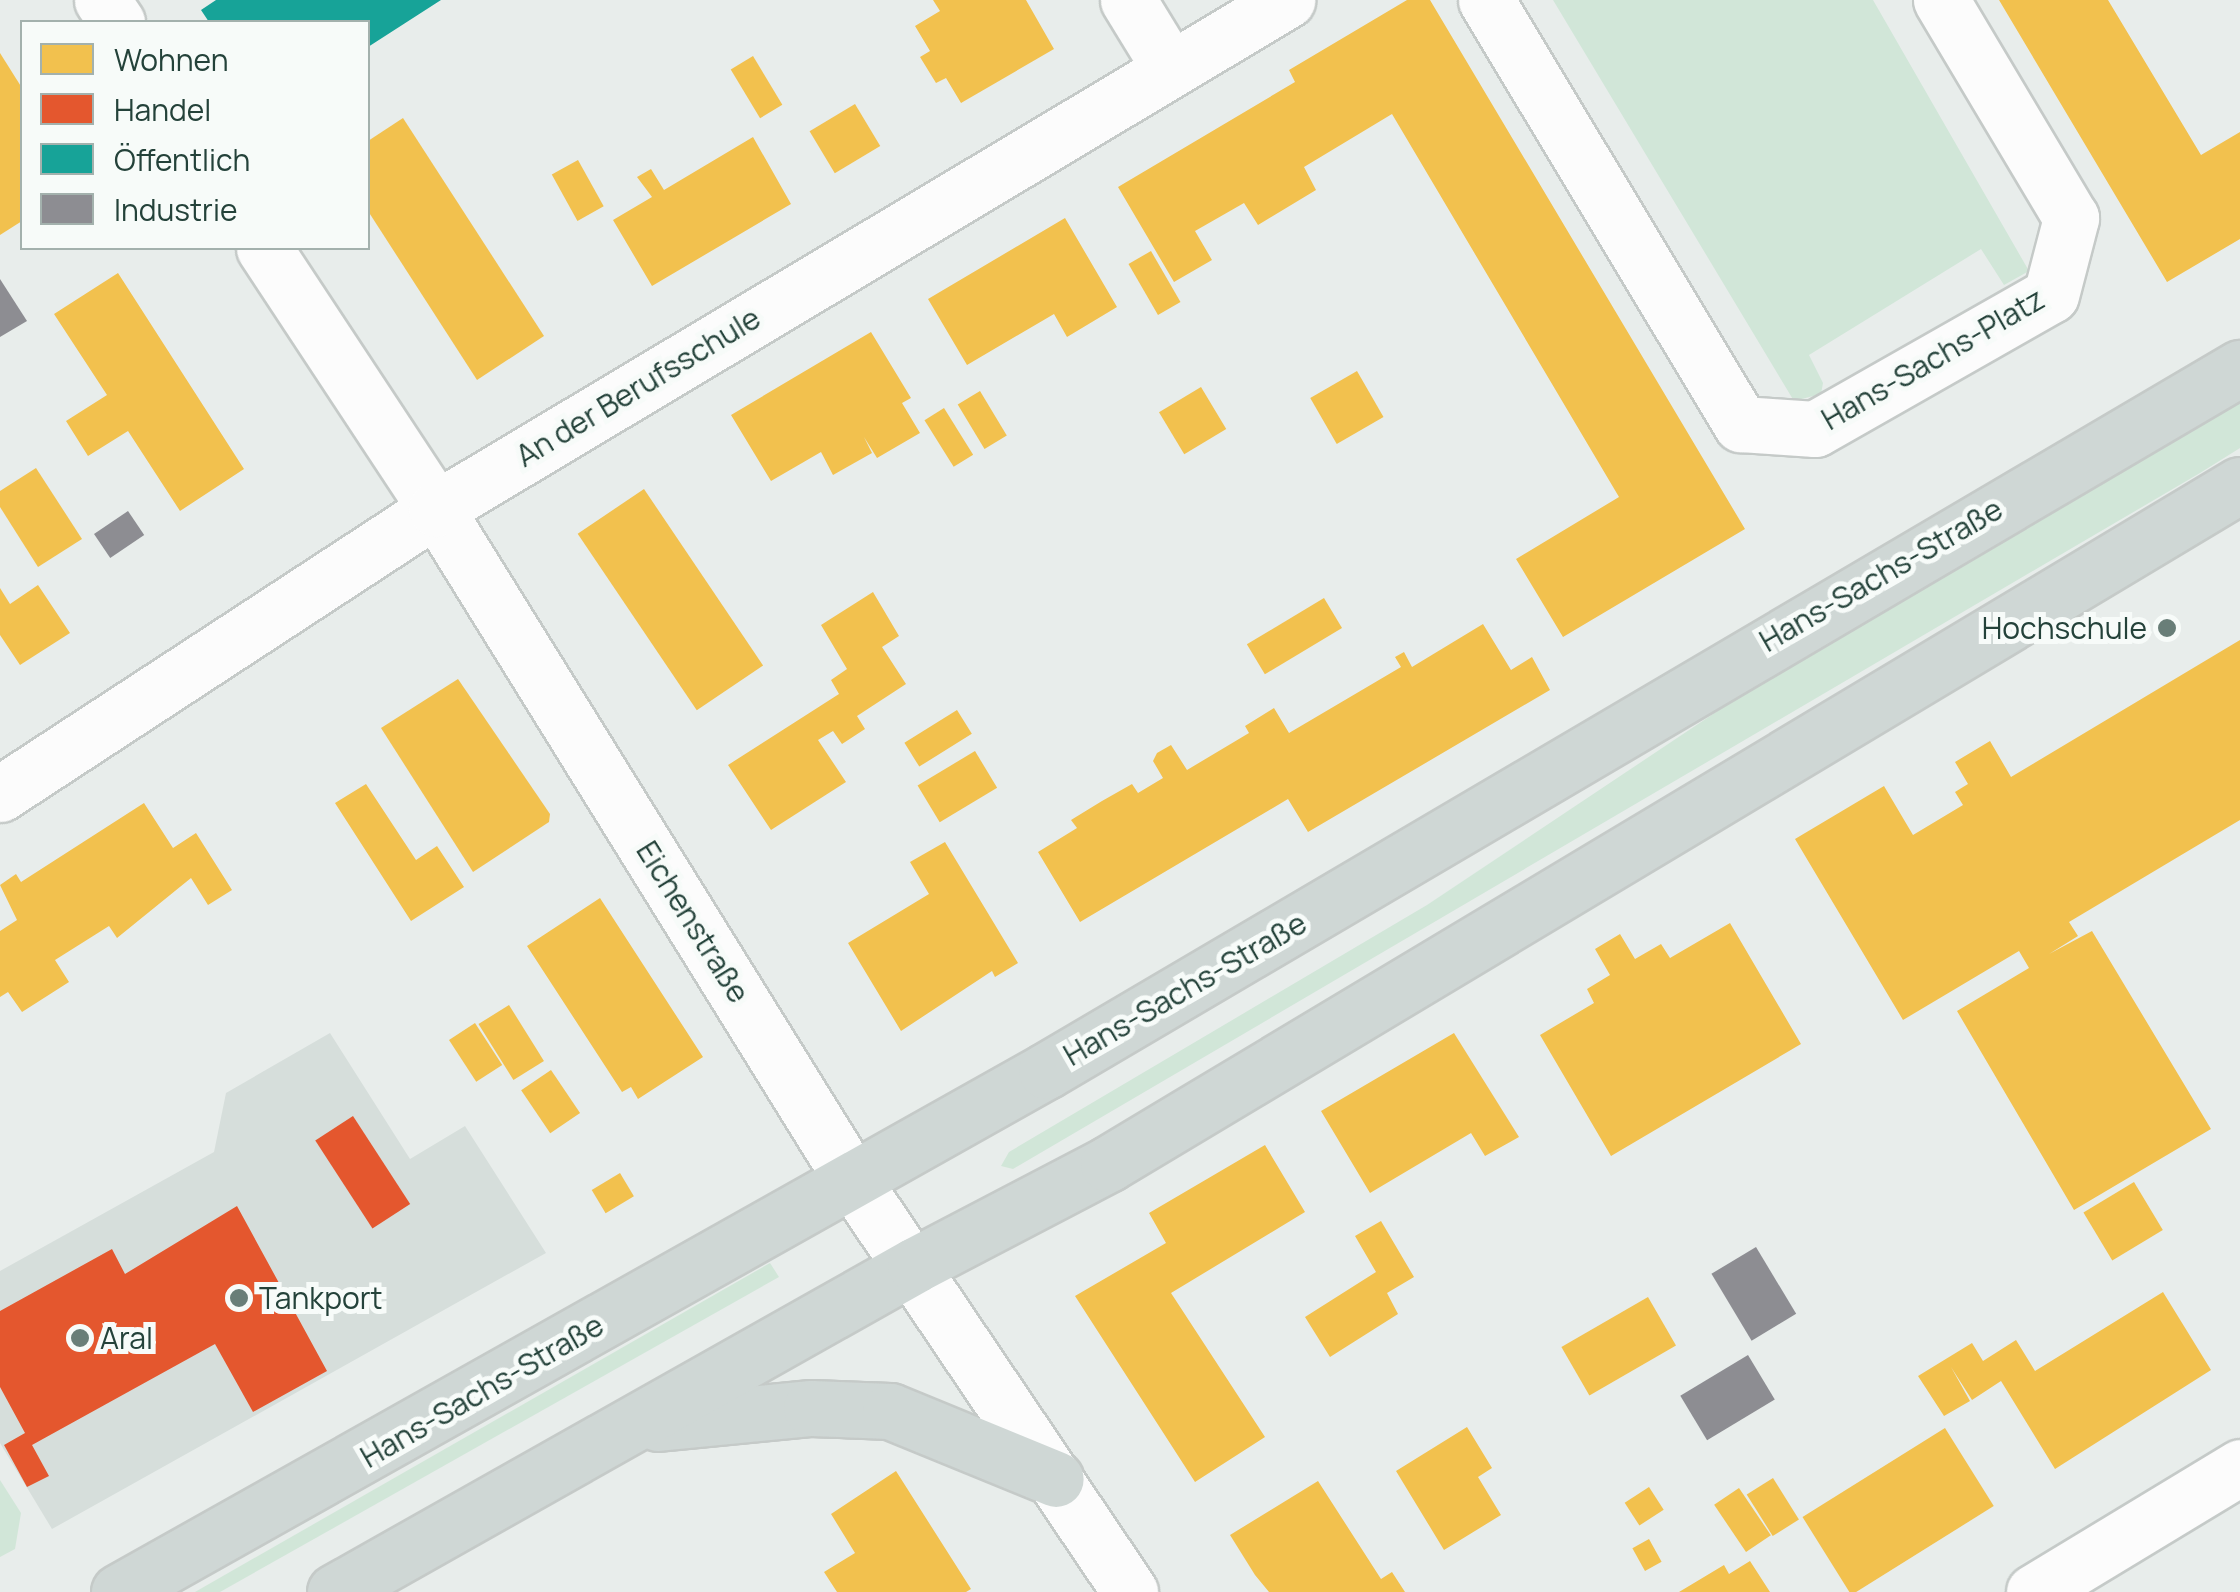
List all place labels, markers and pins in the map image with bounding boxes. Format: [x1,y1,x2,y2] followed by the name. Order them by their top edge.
[1982,610,2147,646] place label: Hochschule
[2156,617,2178,639] marker: Hochschule
[259,1280,382,1316] place label: Tankport
[228,1287,250,1309] marker: Tankport
[100,1320,153,1356] place label: Aral
[69,1327,91,1349] marker: Aral

